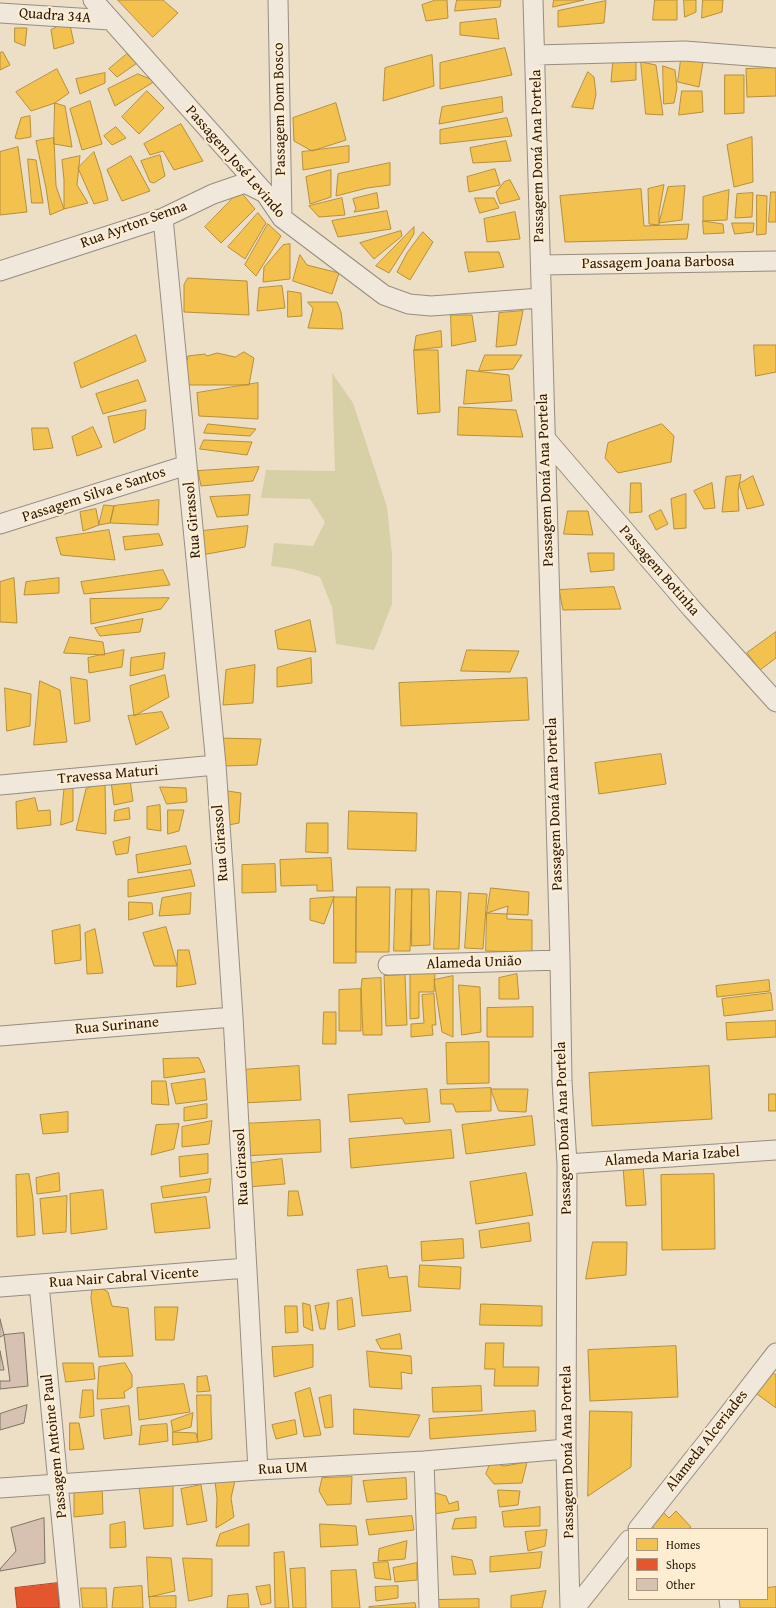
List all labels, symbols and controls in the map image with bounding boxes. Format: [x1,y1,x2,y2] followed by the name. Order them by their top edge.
[18,5,92,27] street label: Quadra 34A
[270,42,290,176] street label: Passagem Dom Bosco
[527,69,549,243] street label: Passagem Doná Ana Portela
[181,102,289,222] street label: Passagem José Levindo
[78,197,190,253] street label: Rua Ayrton Senna
[581,253,735,273] street label: Passagem Joana Barbosa
[534,393,558,567] street label: Passagem Doná Ana Portela
[20,463,168,527] street label: Passagem Silva e Santos
[181,481,205,559] street label: Rua Girassol
[615,522,703,620] street label: Passagem Botinha
[543,717,567,891] street label: Passagem Doná Ana Portela
[57,762,159,788] street label: Travessa Maturi
[209,804,233,882] street label: Rua Girassol
[426,952,522,974] street label: Alameda União
[74,1013,160,1039] street label: Rua Surinane
[552,1041,576,1215] street label: Passagem Doná Ana Portela
[231,1128,253,1206] street label: Rua Girassol
[604,1143,740,1171] street label: Alameda Maria Izabel
[49,1264,199,1292] street label: Rua Nair Cabral Vicente
[557,1365,579,1539] street label: Passagem Doná Ana Portela
[38,1373,72,1519] street label: Passagem Antoine Paul
[662,1387,752,1495] street label: Alameda Alceriades
[258,1459,308,1479] street label: Rua UM
[628,1528,768,1600] legend
[666,1536,700,1553] text: Homes
[666,1556,696,1573] text: Shops
[666,1576,695,1593] text: Other

